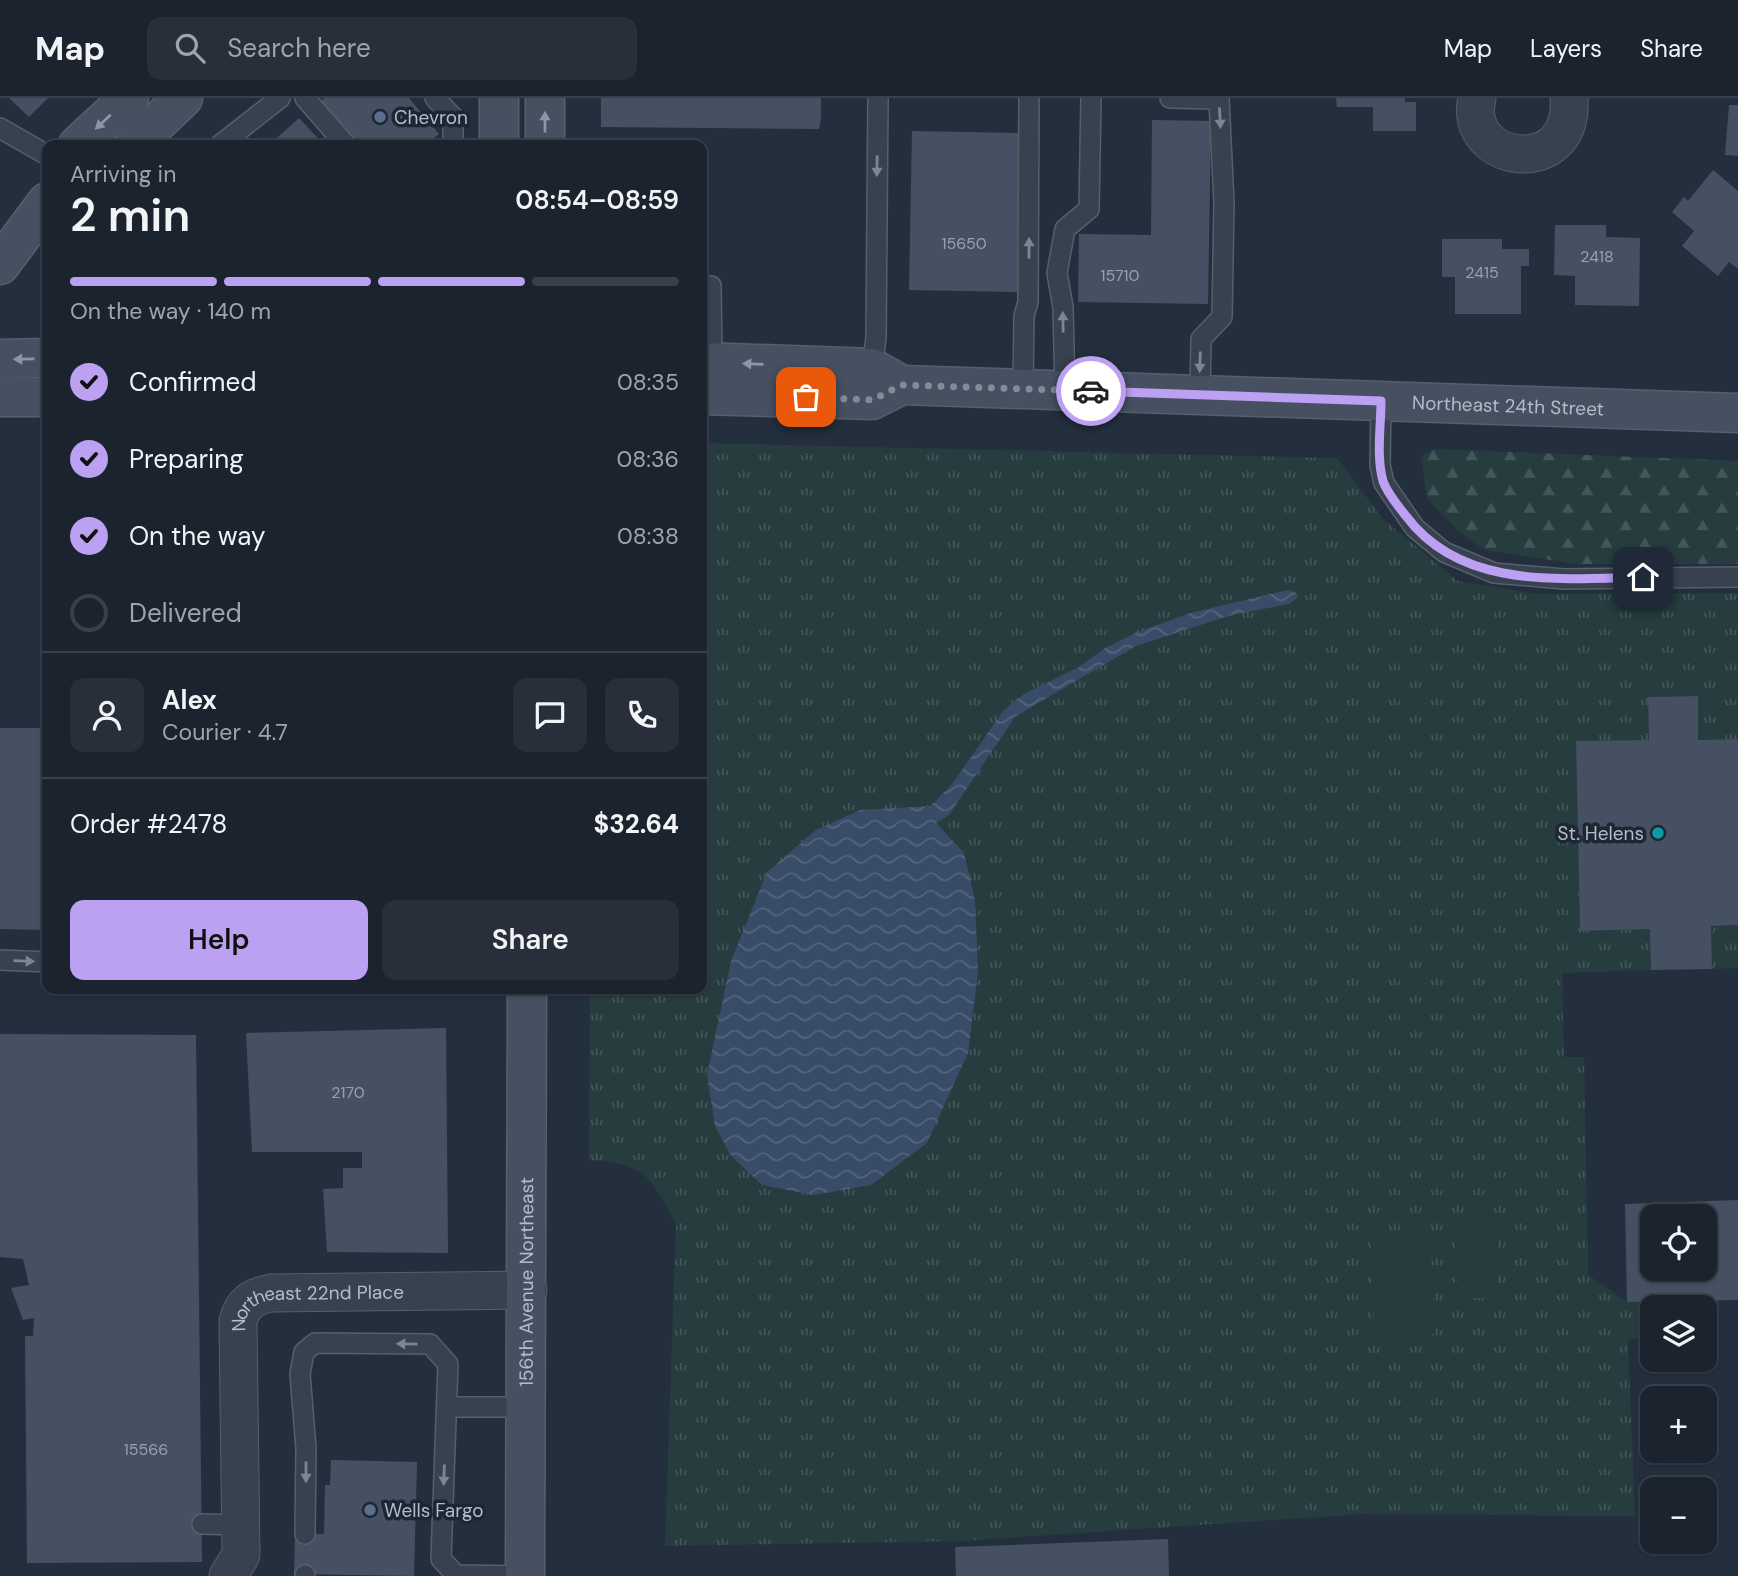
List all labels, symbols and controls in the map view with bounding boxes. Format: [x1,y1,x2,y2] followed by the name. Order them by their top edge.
[147,17,637,80] search box
[35,27,105,70] text: Map
[171,29,209,67] icon: search
[227,31,371,65] text: Search here
[1444,33,1492,64] text: Map
[1530,33,1602,64] text: Layers
[1640,33,1703,64] text: Share
[394,105,468,130] place label: Chevron
[1215,108,1226,130] one-way arrow
[372,109,388,125] marker: Chevron
[539,110,551,132] one-way arrow
[95,113,112,129] one-way arrow
[871,155,883,177] one-way arrow
[70,159,176,189] text: Arriving in
[515,183,679,217] text: 08:54–08:59
[70,185,190,245] text: 2 min
[941,233,987,254] house number: 15650
[1023,237,1035,259] one-way arrow
[1580,246,1614,267] house number: 2418
[1465,262,1499,283] house number: 2415
[1100,265,1140,286] house number: 15710
[70,296,271,326] text: On the way · 140 m
[1057,311,1069,333] one-way arrow
[1195,352,1206,374] one-way arrow
[12,353,34,365] one-way arrow
[1056,356,1126,426] courier
[742,358,764,369] one-way arrow
[70,363,108,401] icon: check
[129,365,256,399] text: Confirmed
[617,367,679,397] text: 08:35
[776,367,836,427] pin
[1072,372,1110,410] icon: car
[787,378,825,416] icon: bag
[1412,390,1604,422] street label: Northeast 24th Street
[70,440,108,478] icon: check
[129,442,244,476] text: Preparing
[617,444,679,474] text: 08:36
[70,517,108,555] icon: check
[129,519,265,553] text: On the way
[617,521,679,551] text: 08:38
[1613,547,1673,607] pin
[1624,558,1662,596] icon: home
[129,596,242,630] text: Delivered
[70,678,144,752] button: person
[513,678,587,752] button: chat
[605,678,679,752] button: phone
[162,683,217,717] text: Alex
[162,717,288,747] text: Courier · 4.7
[70,807,227,841] text: Order #2478
[593,807,679,841] text: $32.64
[1558,821,1644,846] place label: St. Helens
[1650,825,1666,841] marker: St. Helens
[70,900,368,980] button: Help
[382,900,679,980] button: Share
[13,956,35,967] one-way arrow
[331,1082,365,1103] house number: 2170
[514,1177,539,1387] street label: 156th Avenue Northeast
[1640,1204,1717,1554] map controls
[1640,1204,1717,1281] button: locate
[226,1279,404,1332] street label: Northeast 22nd Place
[1640,1295,1717,1372] button: layers
[396,1338,418,1350] one-way arrow
[1640,1386,1717,1463] button: +
[124,1439,168,1460] house number: 15566
[300,1462,312,1484] one-way arrow
[439,1464,450,1486] one-way arrow
[1640,1477,1717,1554] button: −
[384,1498,483,1523] place label: Wells Fargo
[362,1502,378,1518] marker: Wells Fargo

